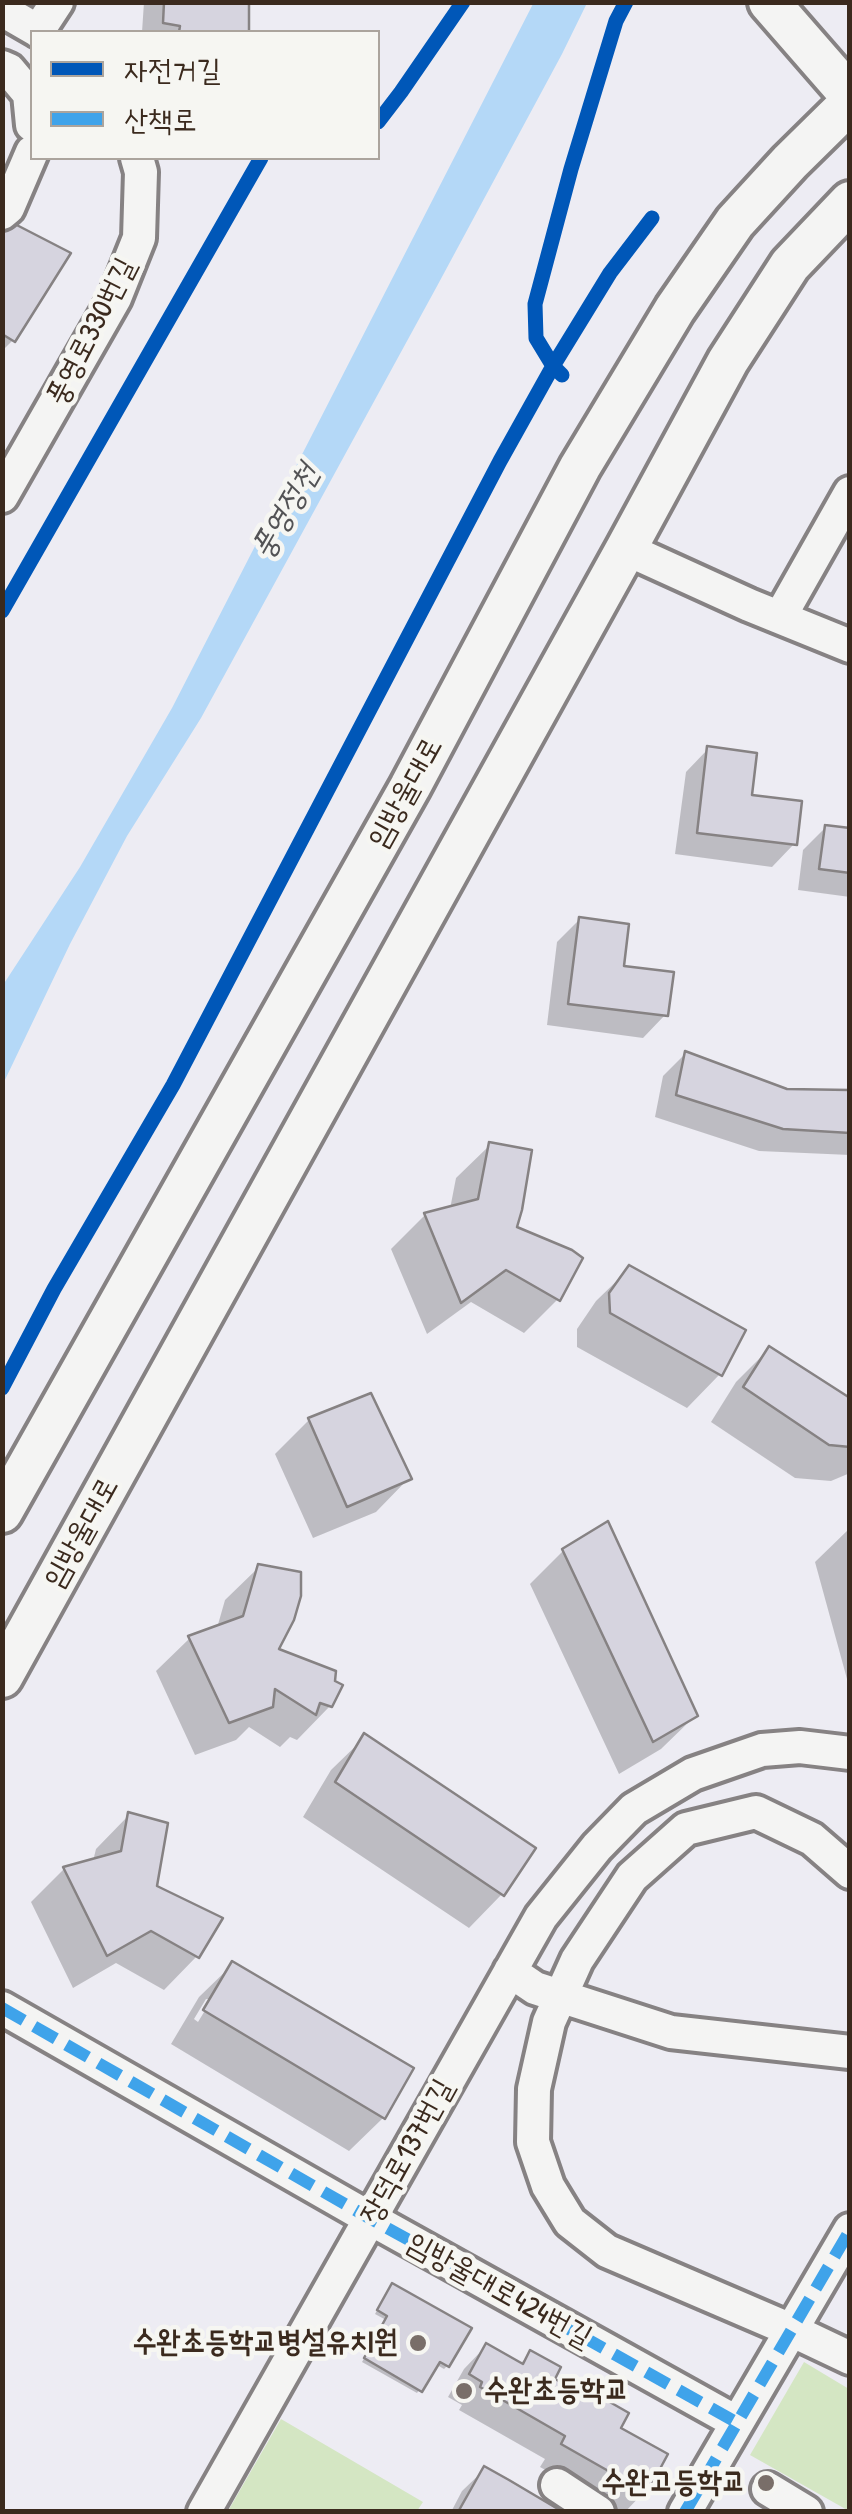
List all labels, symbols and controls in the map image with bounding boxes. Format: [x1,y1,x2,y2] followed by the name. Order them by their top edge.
[30,30,380,160] legend
[124,49,221,89] text: 자전거길
[124,99,196,139] text: 산책로
[39,252,145,412] street label: 풍영로330번길
[244,458,328,566] water label: 풍영정천
[361,731,451,855] street label: 임방울대로
[37,1471,127,1595] street label: 임방울대로
[354,2073,462,2231] street label: 장덕로137번길
[400,2225,598,2357] street label: 임방울대로424번길
[132,2325,398,2361] place label: 수완초등학교병설유치원
[407,2332,429,2354] marker: 수완초등학교병설유치원
[484,2373,629,2409] place label: 수완초등학교
[453,2380,475,2402] marker: 수완초등학교
[601,2465,746,2501] place label: 수완고등학교
[755,2472,777,2494] marker: 수완고등학교

